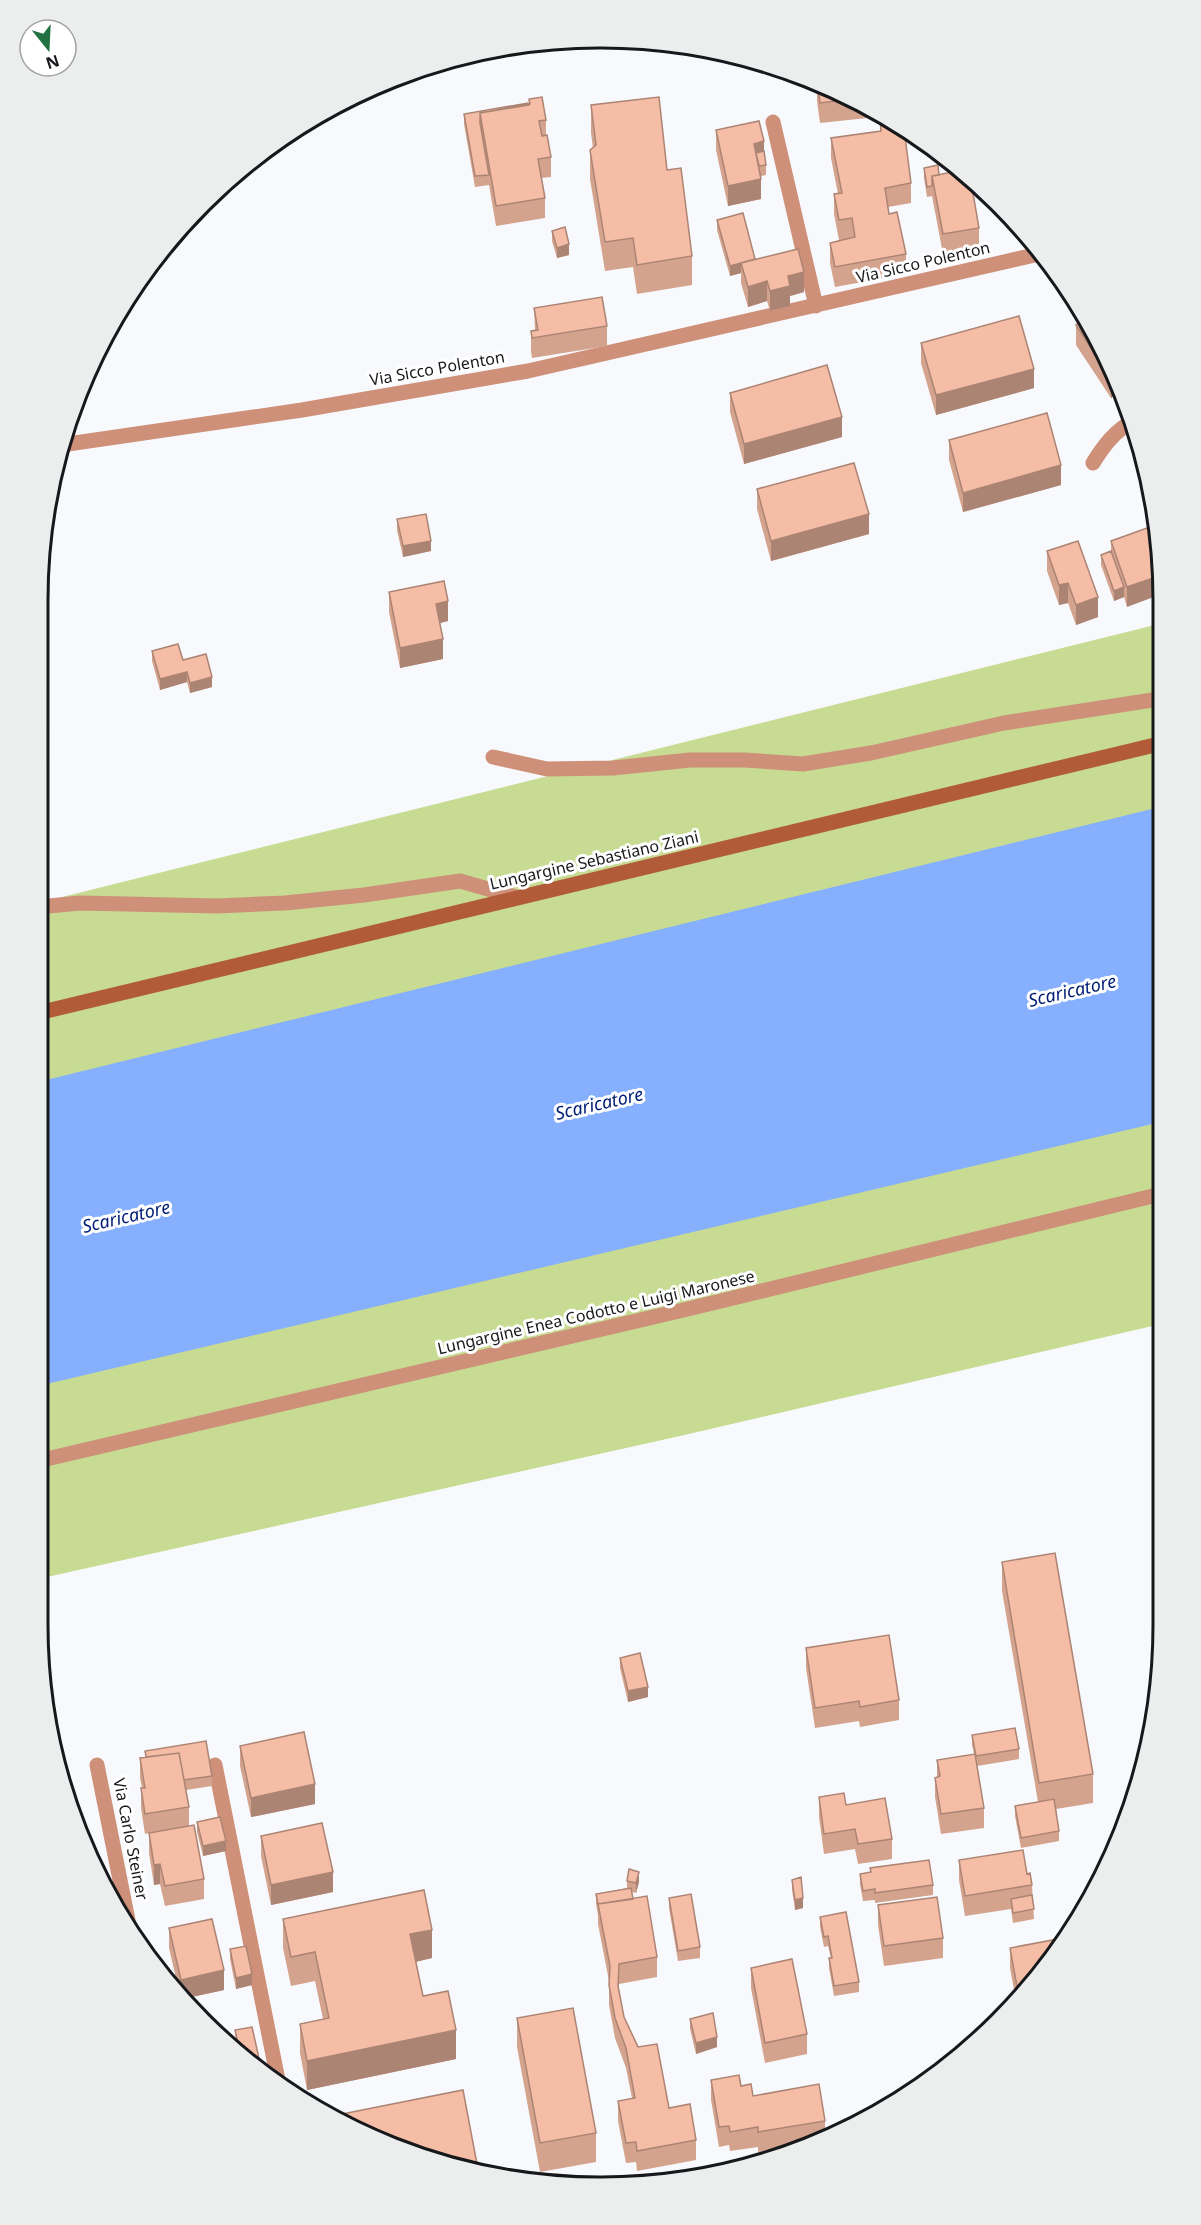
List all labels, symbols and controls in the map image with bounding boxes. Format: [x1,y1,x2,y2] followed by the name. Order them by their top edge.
[18,18,78,78] north arrow
[43,50,62,75] text: N
[854,236,992,288] street label: Via Sicco Polenton
[368,345,506,391] street label: Via Sicco Polenton
[487,825,701,895] street label: Lungargine Sebastiano Ziani
[1026,968,1118,1012] water label: Scaricatore
[553,1081,645,1125] water label: Scaricatore
[80,1194,172,1238] water label: Scaricatore
[435,1265,757,1359] street label: Lungargine Enea Codotto e Luigi Maronese
[108,1776,154,1902] street label: Via Carlo Steiner

